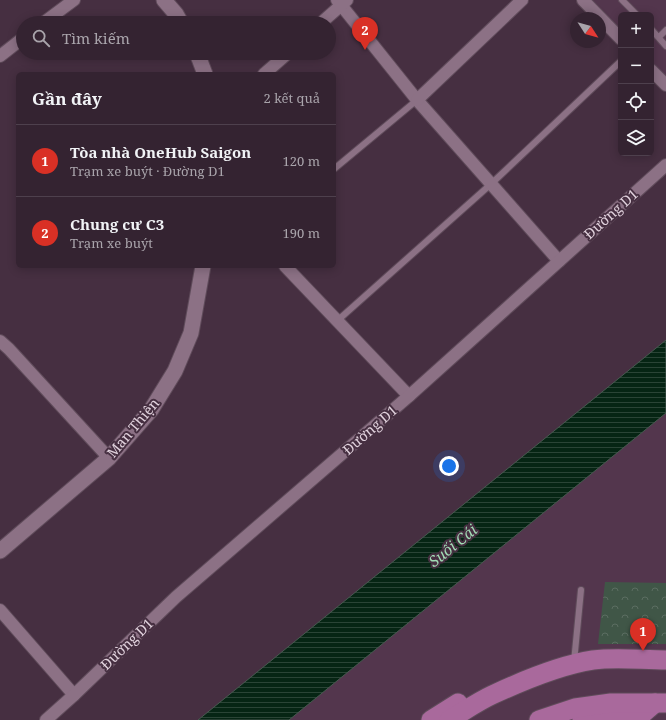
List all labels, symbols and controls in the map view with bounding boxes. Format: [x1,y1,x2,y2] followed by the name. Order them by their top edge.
[570,12,606,48] north arrow
[618,12,654,156] map controls
[618,12,654,48] button: +
[16,16,336,60] search box
[352,17,378,50] pin: 2
[30,27,52,49] icon: search
[62,28,130,48] text: Tìm kiếm
[618,48,654,84] button: −
[618,84,654,120] button: locate
[32,87,102,110] text: Gần đây
[264,89,320,107] text: 2 kết quả
[618,120,654,156] button: layers
[70,142,251,162] text: Tòa nhà OneHub Saigon
[41,152,49,170] text: 1
[283,152,320,170] text: 120 m
[70,162,225,180] text: Trạm xe buýt · Đường D1
[580,184,642,243] street label: Đường D1
[70,214,164,234] text: Chung cư C3
[41,224,49,242] text: 2
[283,224,320,242] text: 190 m
[70,234,153,252] text: Trạm xe buýt
[102,394,163,461] street label: Man Thiện
[338,401,401,459] street label: Đường D1
[439,456,459,476] your location
[424,519,481,571] water label: Suối Cái
[96,614,157,674] street label: Đường D1
[630,618,656,651] pin: 1

